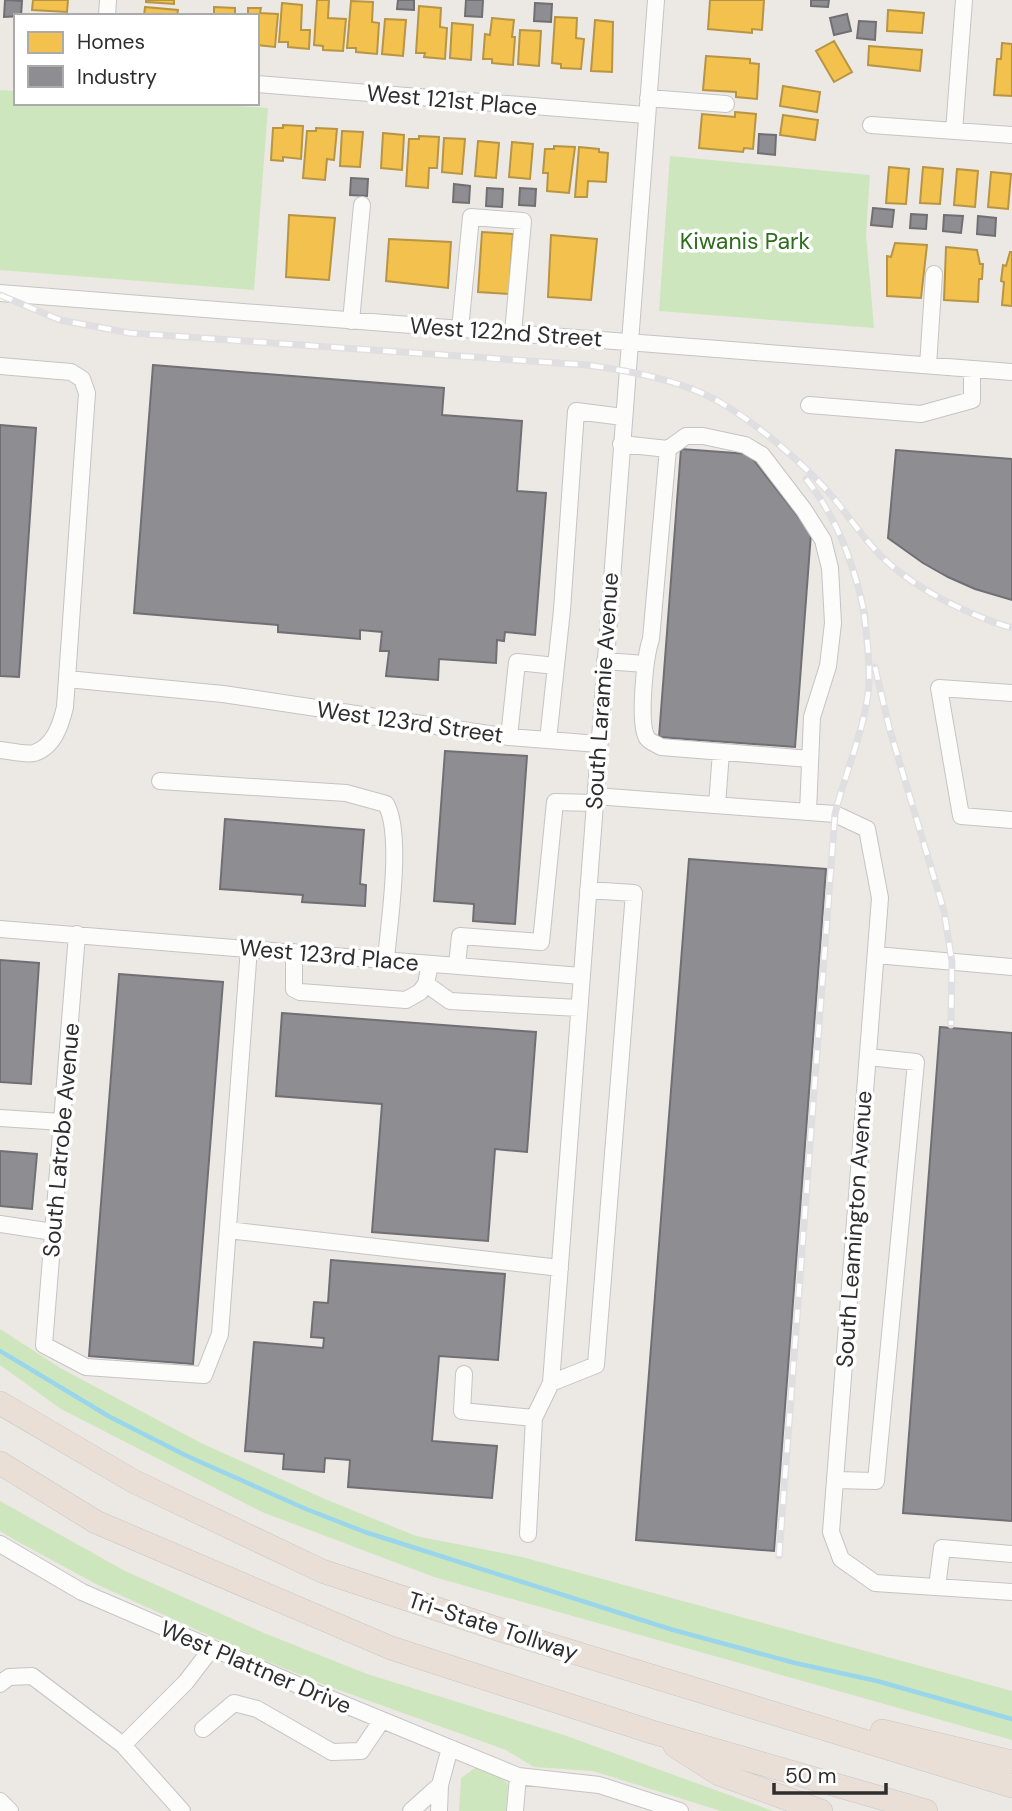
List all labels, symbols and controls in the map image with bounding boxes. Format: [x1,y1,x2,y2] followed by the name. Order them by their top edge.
[14,14,259,105] legend
[77,28,145,56] text: Homes
[77,63,157,91] text: Industry
[365,78,539,122] street label: West 121st Place
[680,226,811,256] park label: Kiwanis Park
[409,310,603,354] street label: West 122nd Street
[579,571,625,811] street label: South Laramie Avenue
[315,694,505,750] street label: West 123rd Street
[238,932,420,978] street label: West 123rd Place
[36,1021,86,1259] street label: South Latrobe Avenue
[829,1089,879,1369] street label: South Leamington Avenue
[404,1584,582,1668] street label: Tri-State Tollway
[156,1613,356,1721] street label: West Plattner Drive
[774,1752,886,1796] scale bar
[785,1762,836,1790] text: 50 m

